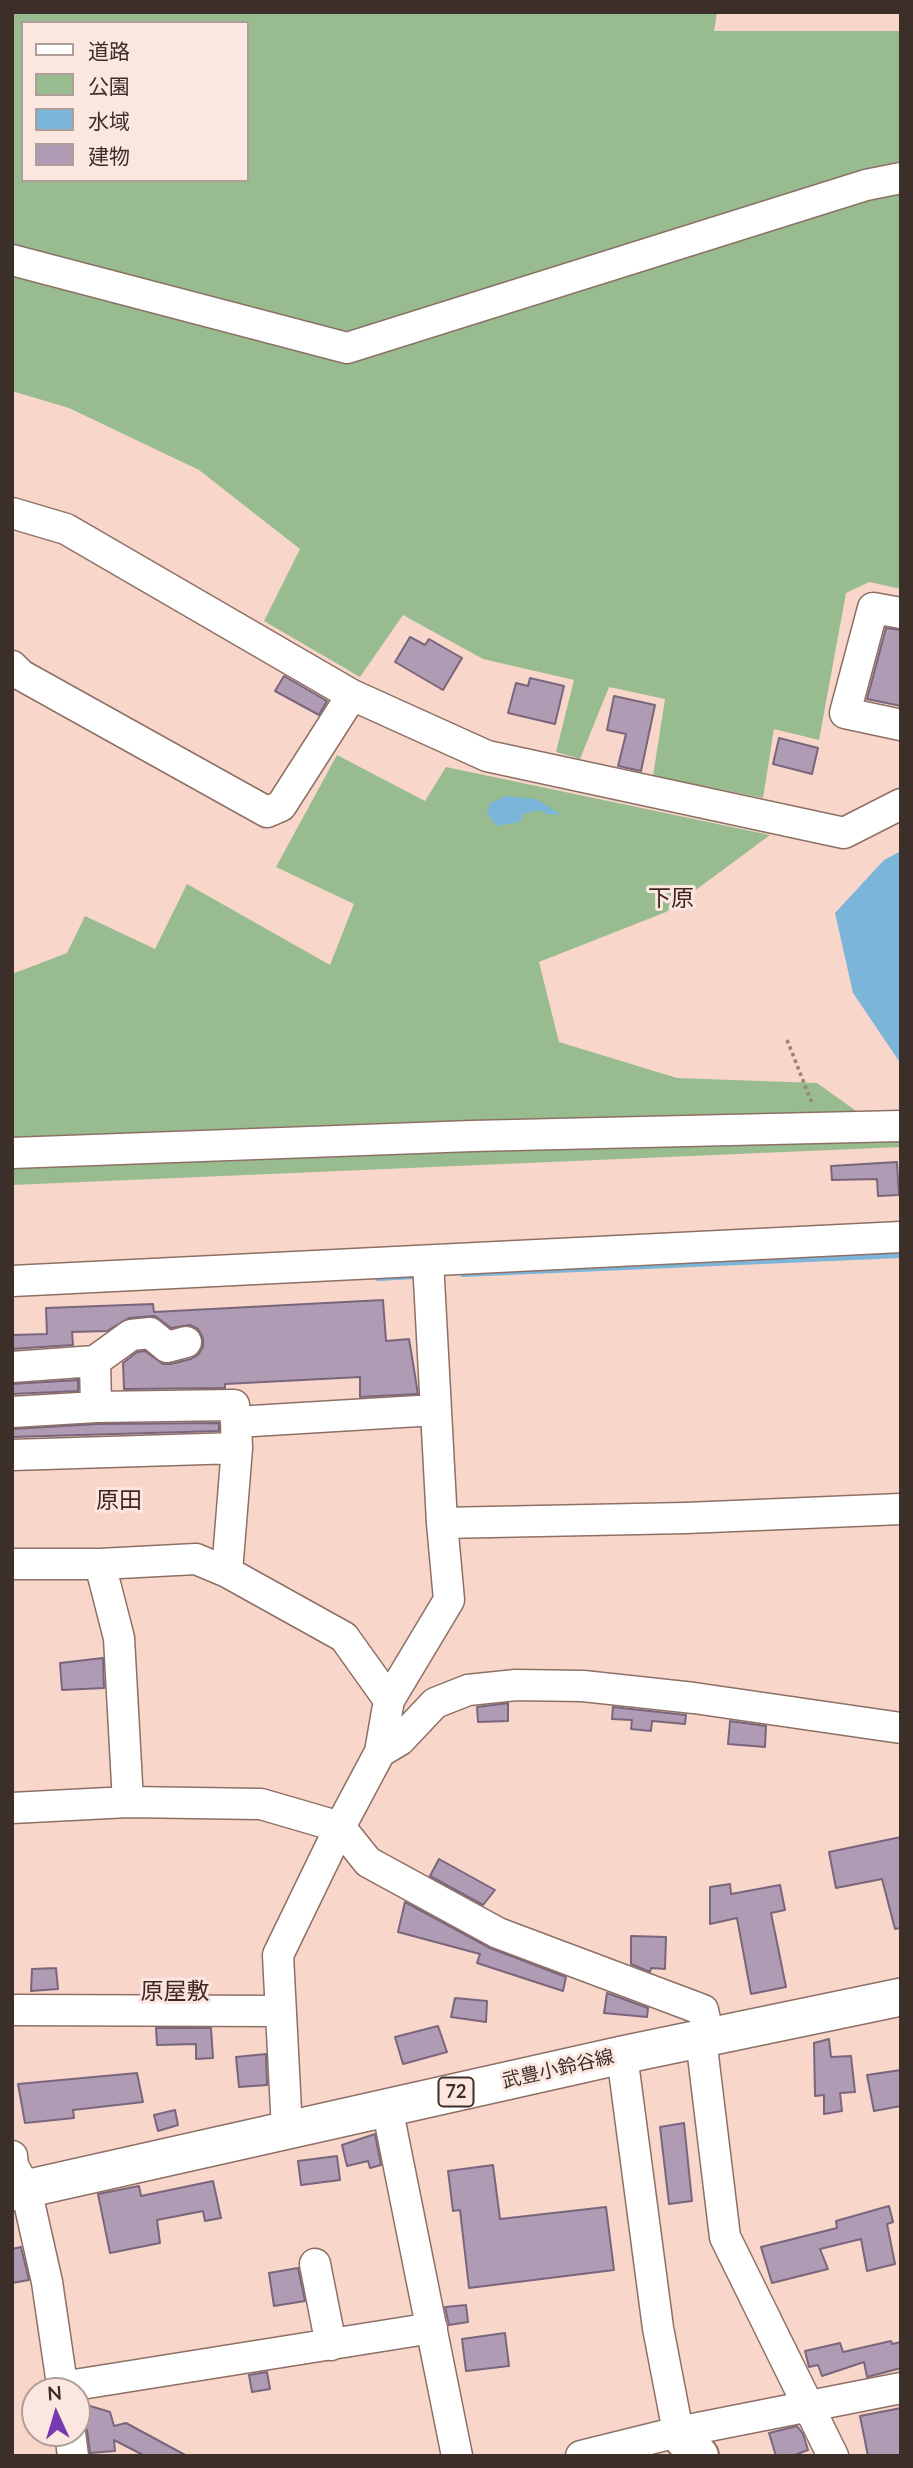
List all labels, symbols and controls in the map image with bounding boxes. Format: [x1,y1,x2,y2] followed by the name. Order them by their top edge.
[21,21,248,182] legend
[88,38,130,63] text: 道路
[88,73,130,98] text: 公園
[88,108,130,133] text: 水域
[88,143,130,168] text: 建物
[648,885,694,913] district label: 下原
[96,1487,142,1515] district label: 原田
[141,1978,209,2006] district label: 原屋敷
[500,2045,616,2093] street label: 武豊小鈴谷線
[438,2078,474,2106] road number: 72
[21,2377,91,2447] north arrow
[47,2381,63,2405] text: N

